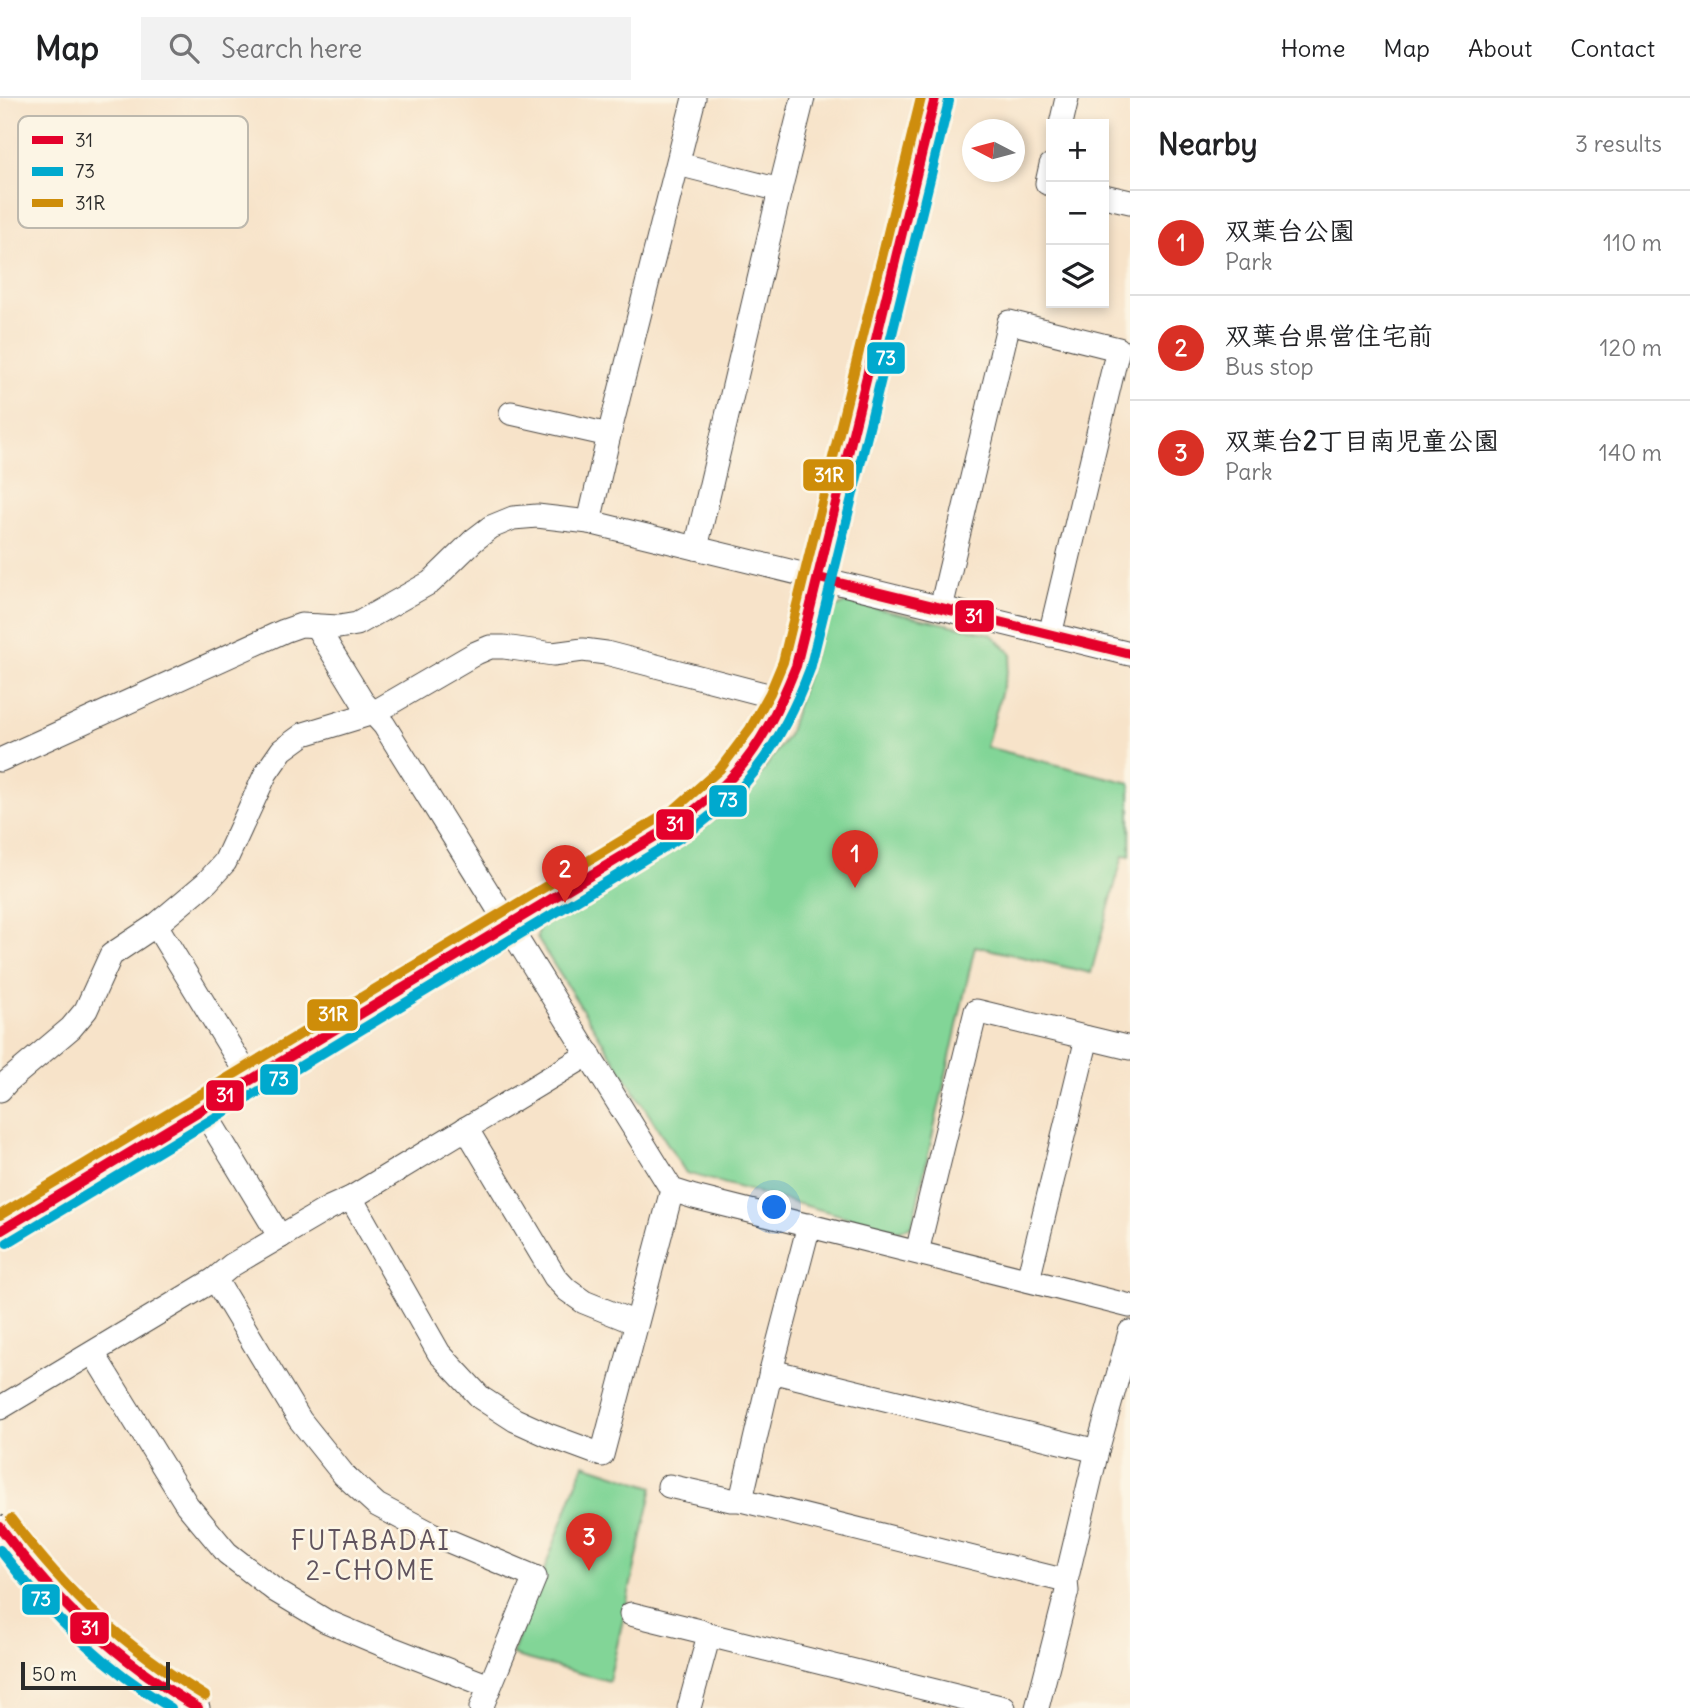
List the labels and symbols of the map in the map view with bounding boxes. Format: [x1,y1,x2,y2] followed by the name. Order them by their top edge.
[18,116,248,228] legend
[962,119,1025,182] north arrow
[75,128,93,152] text: 31
[75,159,95,183] text: 73
[75,191,105,215] text: 31R
[866,341,906,375] line badge: 73
[876,346,896,370] text: 73
[802,458,855,492] line badge: 31R
[814,463,844,487] text: 31R
[954,599,995,633] line badge: 31
[965,604,983,628] text: 31
[708,784,748,818] line badge: 73
[718,788,738,812] text: 73
[655,808,695,841] line badge: 31
[666,812,684,836] text: 31
[832,830,878,888] pin: 1
[542,845,588,903] pin: 2
[306,998,359,1032] line badge: 31R
[318,1002,348,1026] text: 31R
[259,1063,299,1096] line badge: 73
[269,1067,289,1091] text: 73
[205,1079,245,1112] line badge: 31
[216,1083,234,1107] text: 31
[757,1190,791,1224] your location
[566,1513,612,1571] pin: 3
[291,1524,451,1587] district label: FUTABADAI 2-CHOME
[21,1583,61,1616] line badge: 73
[31,1587,51,1611] text: 73
[69,1611,110,1645] line badge: 31
[81,1616,99,1640] text: 31
[21,1659,170,1691] scale bar

